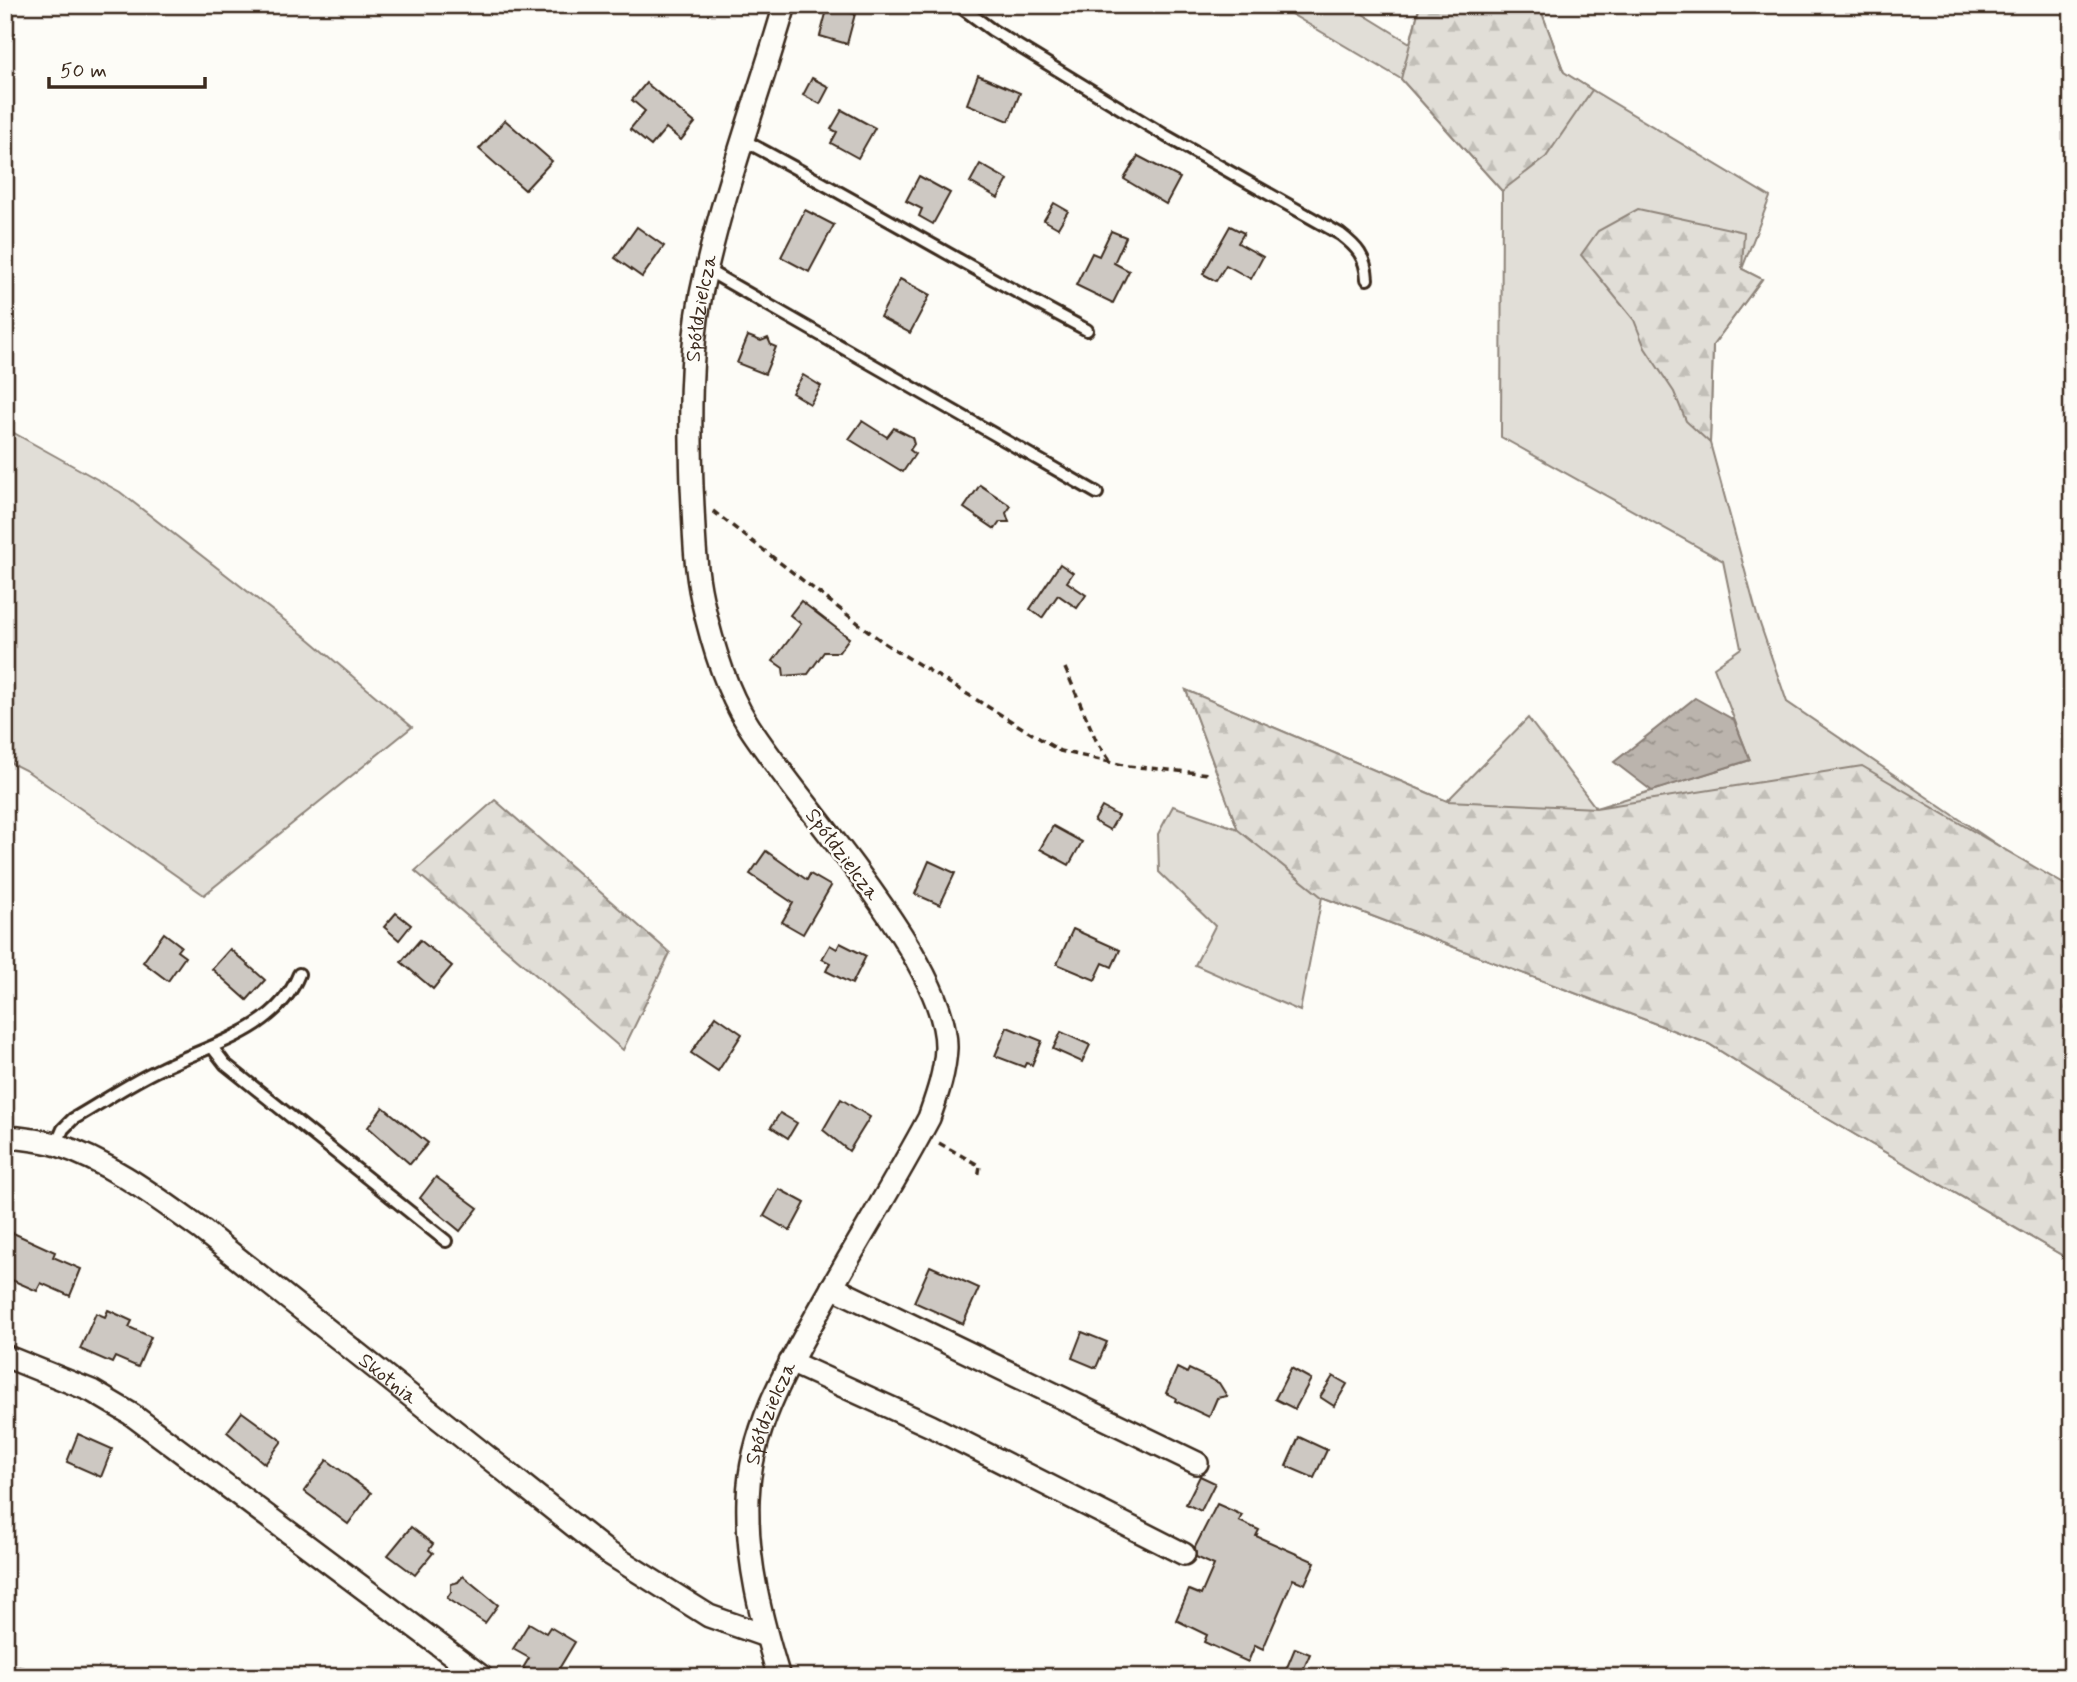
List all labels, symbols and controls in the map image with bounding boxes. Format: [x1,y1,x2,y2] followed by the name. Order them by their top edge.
[49,46,205,90] scale bar
[60,57,107,85] text: 50 m
[680,251,725,363] street label: Spółdzielcza
[798,803,886,907] street label: Spółdzielcza
[352,1347,424,1412] street label: Skotnia
[739,1356,804,1467] street label: Spółdzielcza

